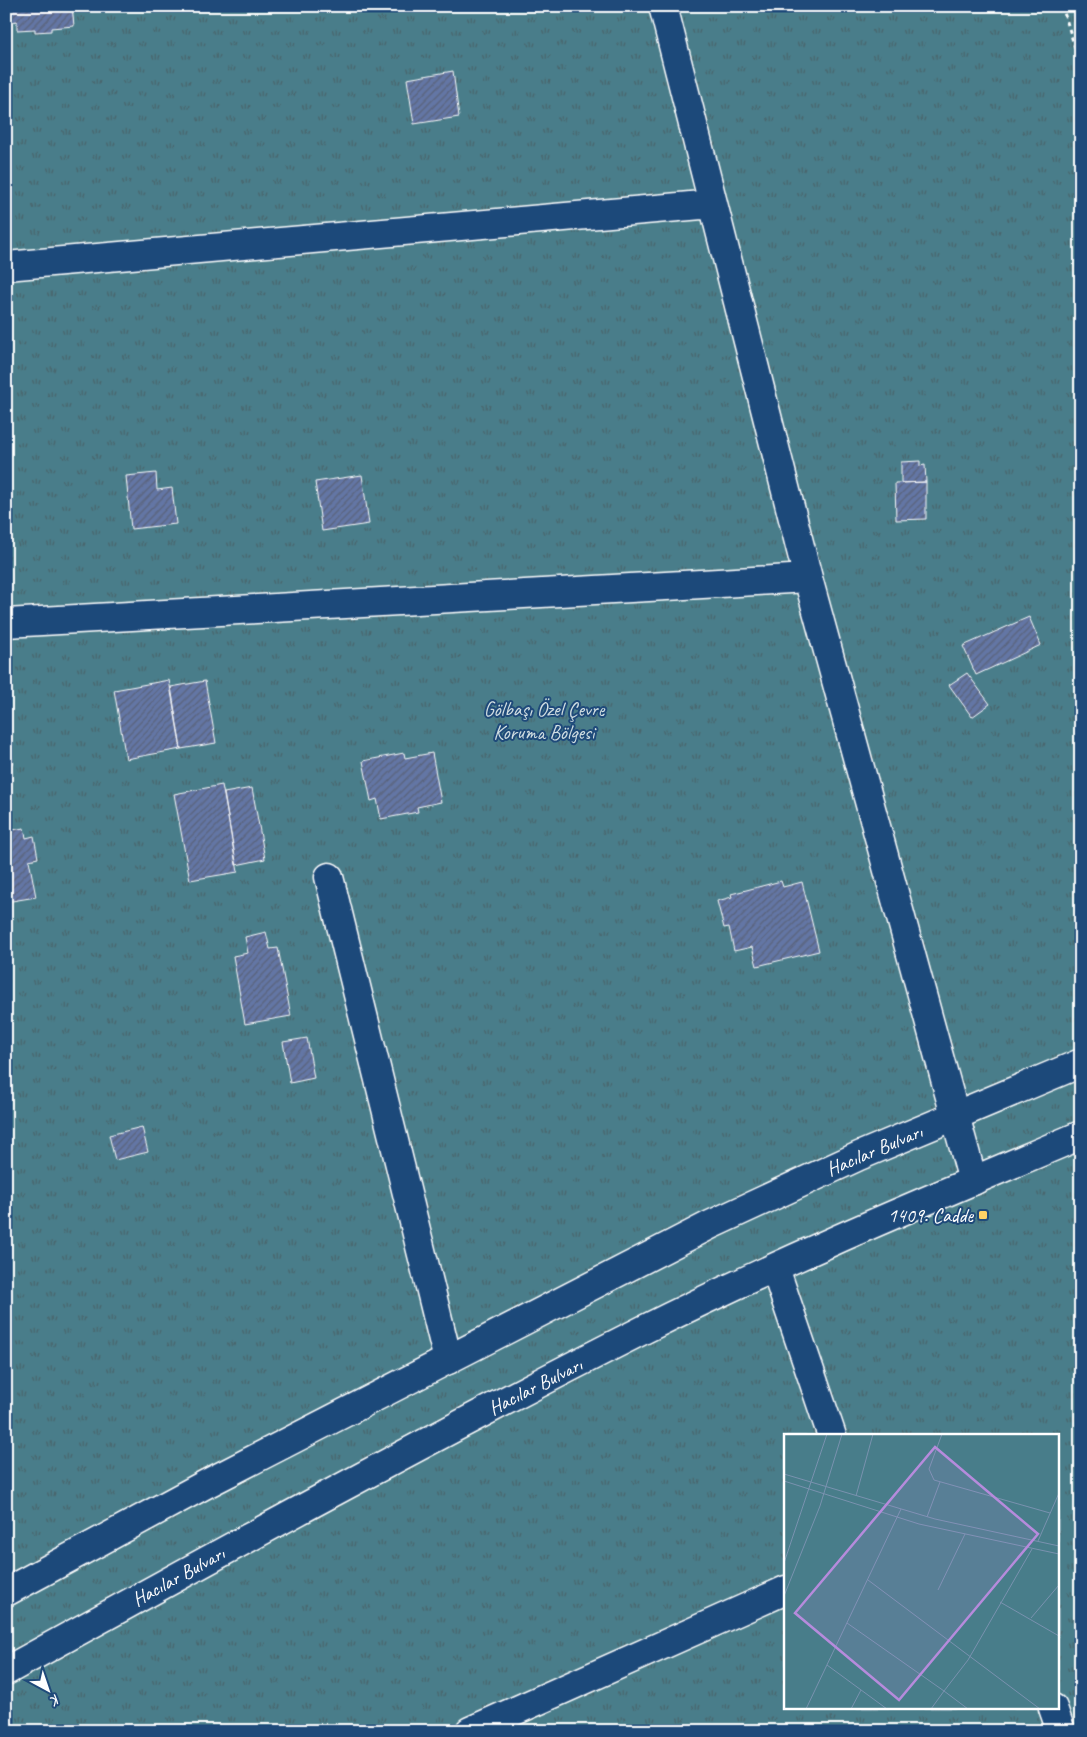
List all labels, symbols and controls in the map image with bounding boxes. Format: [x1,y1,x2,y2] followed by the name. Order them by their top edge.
[484,697,606,745] park label: Gölbaşı Özel Çevre Koruma Bölgesi
[822,1119,927,1182] street label: Hacılar Bulvarı
[888,1203,974,1228] place label: 1409. Cadde
[977,1209,989,1221] marker: 1409. Cadde
[484,1352,587,1421] street label: Hacılar Bulvarı
[784,1434,1060,1710] inset map
[128,1540,230,1612] street label: Hacılar Bulvarı
[22,1664,72,1714] north arrow
[46,1691,64,1710] text: K

